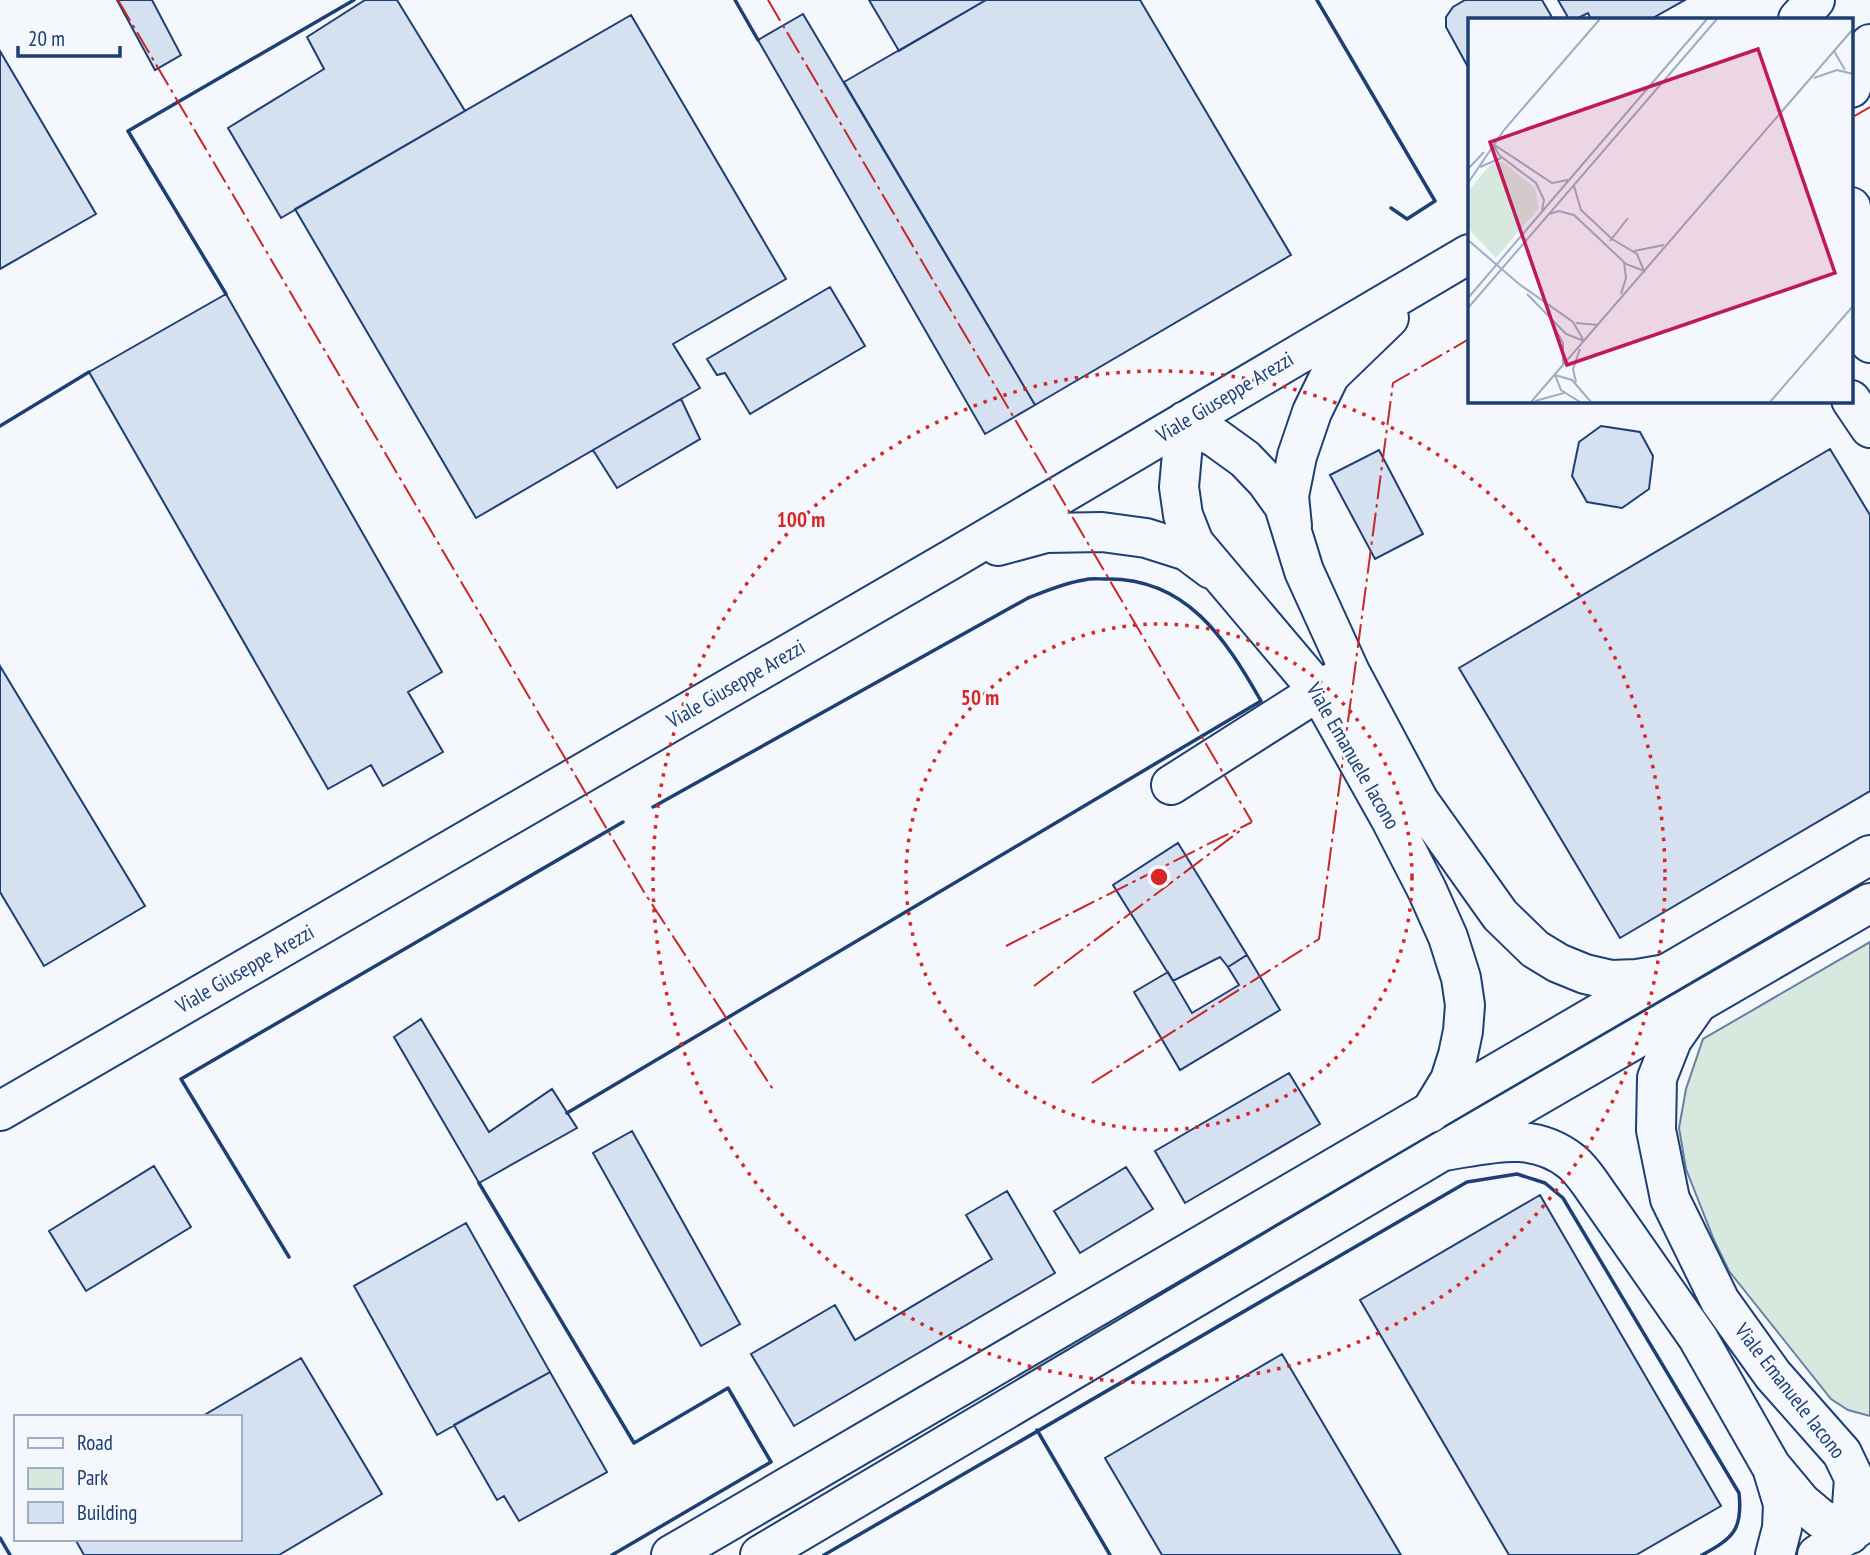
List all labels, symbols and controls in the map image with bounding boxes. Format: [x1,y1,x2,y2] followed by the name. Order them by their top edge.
[18,14,119,58] scale bar
[1468,18,1853,402] inset map
[28,25,65,52] text: 20 m
[1150,345,1298,449] street label: Viale Giuseppe Arezzi
[777,506,825,533] text: 100 m
[661,633,810,735] street label: Viale Giuseppe Arezzi
[1300,677,1406,834] street label: Viale Emanuele Iacono
[961,684,999,711] text: 50 m
[1147,865,1171,889] centre of rings
[170,918,319,1020] street label: Viale Giuseppe Arezzi
[1728,1317,1852,1464] street label: Viale Emanuele Iacono
[14,1415,242,1541] legend
[77,1429,113,1456] text: Road
[77,1464,108,1491] text: Park
[77,1499,137,1526] text: Building

